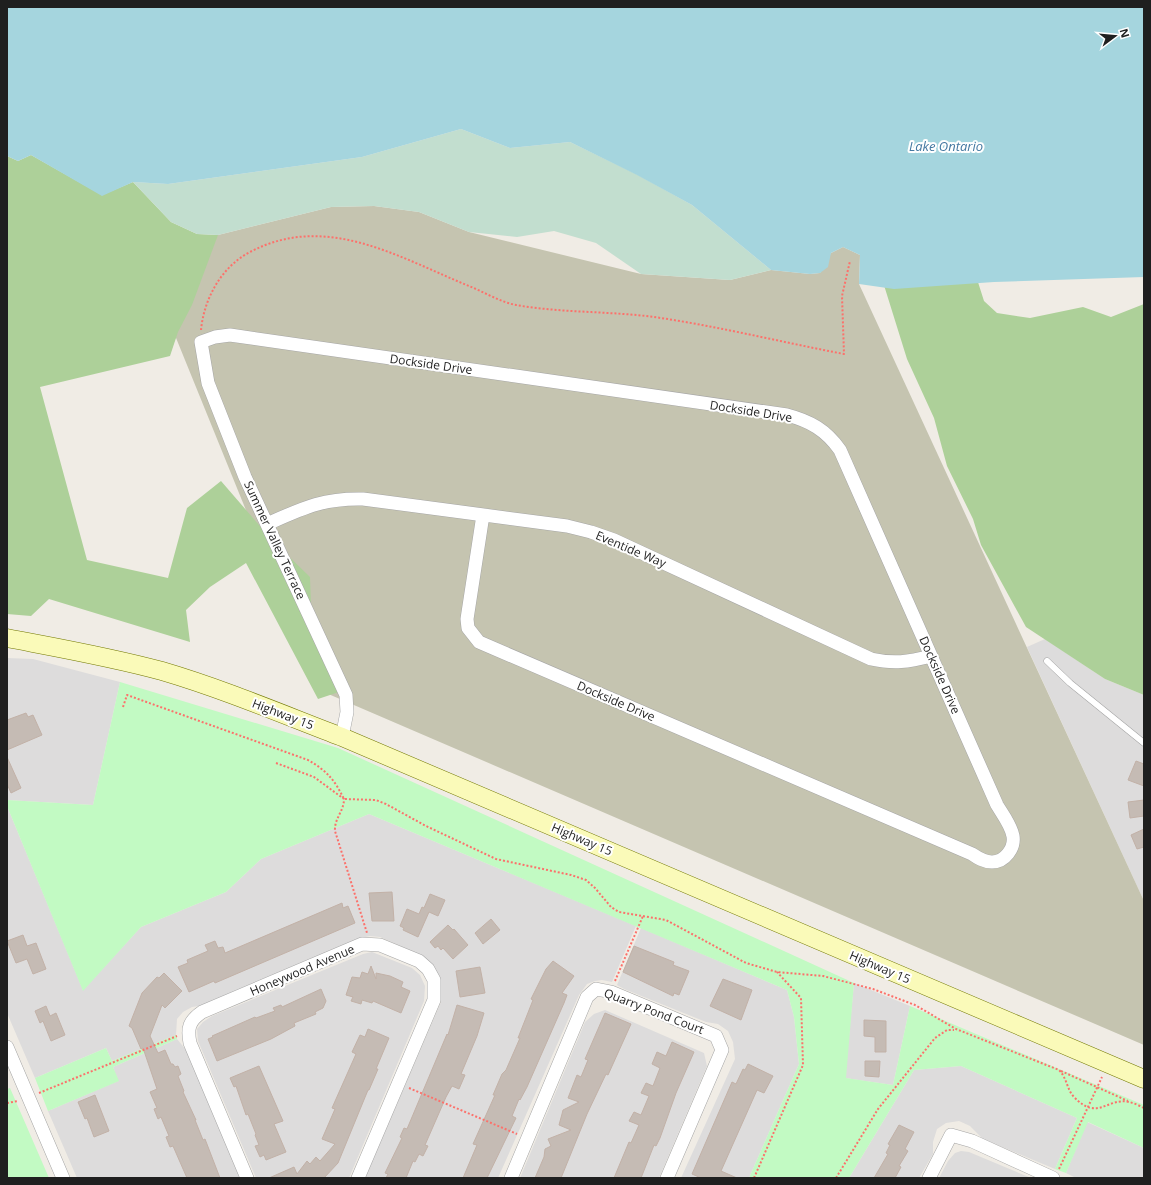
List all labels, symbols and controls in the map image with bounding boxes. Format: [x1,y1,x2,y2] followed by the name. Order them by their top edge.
[1095,16,1135,56] north arrow
[1117,27,1134,39] text: N
[909,137,983,155] water label: Lake Ontario
[389,350,474,378] street label: Dockside Drive
[709,396,794,426] street label: Dockside Drive
[240,478,310,602] street label: Summer Valley Terrace
[593,527,670,572] street label: Eventide Way
[915,633,965,717] street label: Dockside Drive
[574,677,658,725] street label: Dockside Drive
[250,694,316,734] street label: Highway 15
[549,819,615,859] street label: Highway 15
[247,940,357,1000] street label: Honeywood Avenue
[847,947,913,987] street label: Highway 15
[602,984,706,1038] street label: Quarry Pond Court

